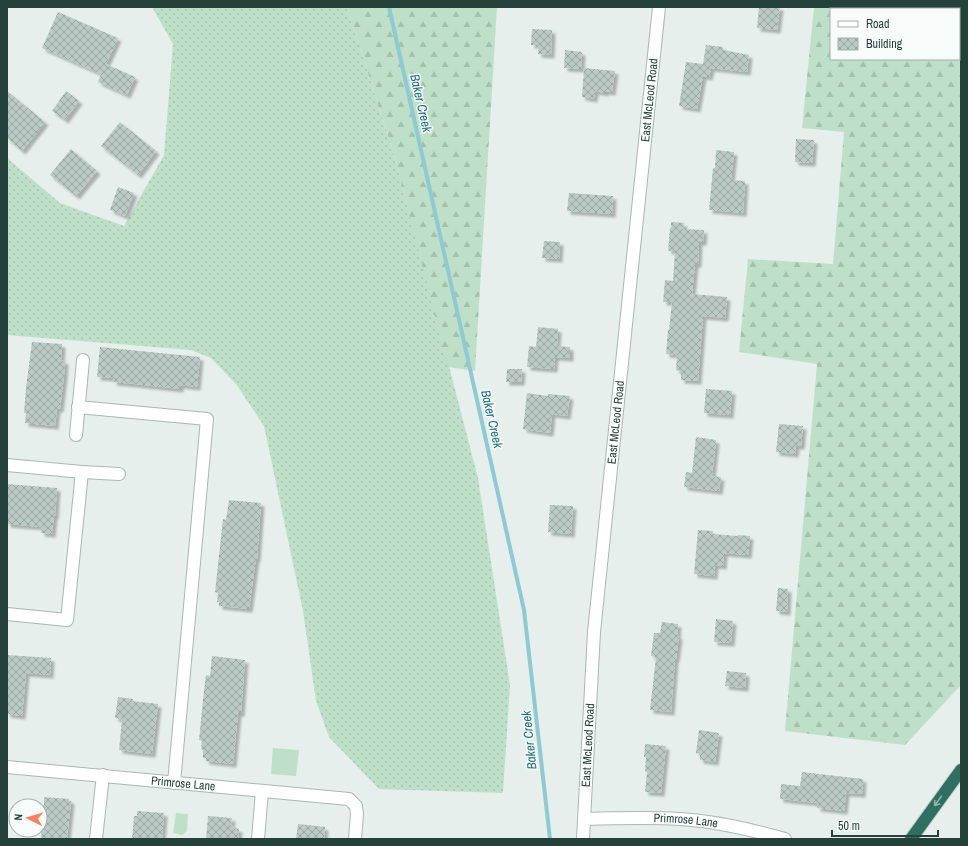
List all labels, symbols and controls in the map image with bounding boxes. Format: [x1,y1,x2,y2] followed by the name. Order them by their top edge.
[830,8,960,60] legend
[866,16,890,32] text: Road
[866,36,903,52] text: Building
[637,58,662,143] street label: East McLeod Road
[406,72,436,134] water label: Baker Creek
[604,380,628,465] street label: East McLeod Road
[477,388,507,450] water label: Baker Creek
[578,703,598,787] street label: East McLeod Road
[517,709,541,770] water label: Baker Creek
[150,773,216,794] street label: Primrose Lane
[934,795,942,806] one-way arrow
[8,798,48,838] north arrow
[653,810,719,831] street label: Primrose Lane
[832,812,938,838] scale bar
[11,813,25,821] text: N
[838,818,860,834] text: 50 m

